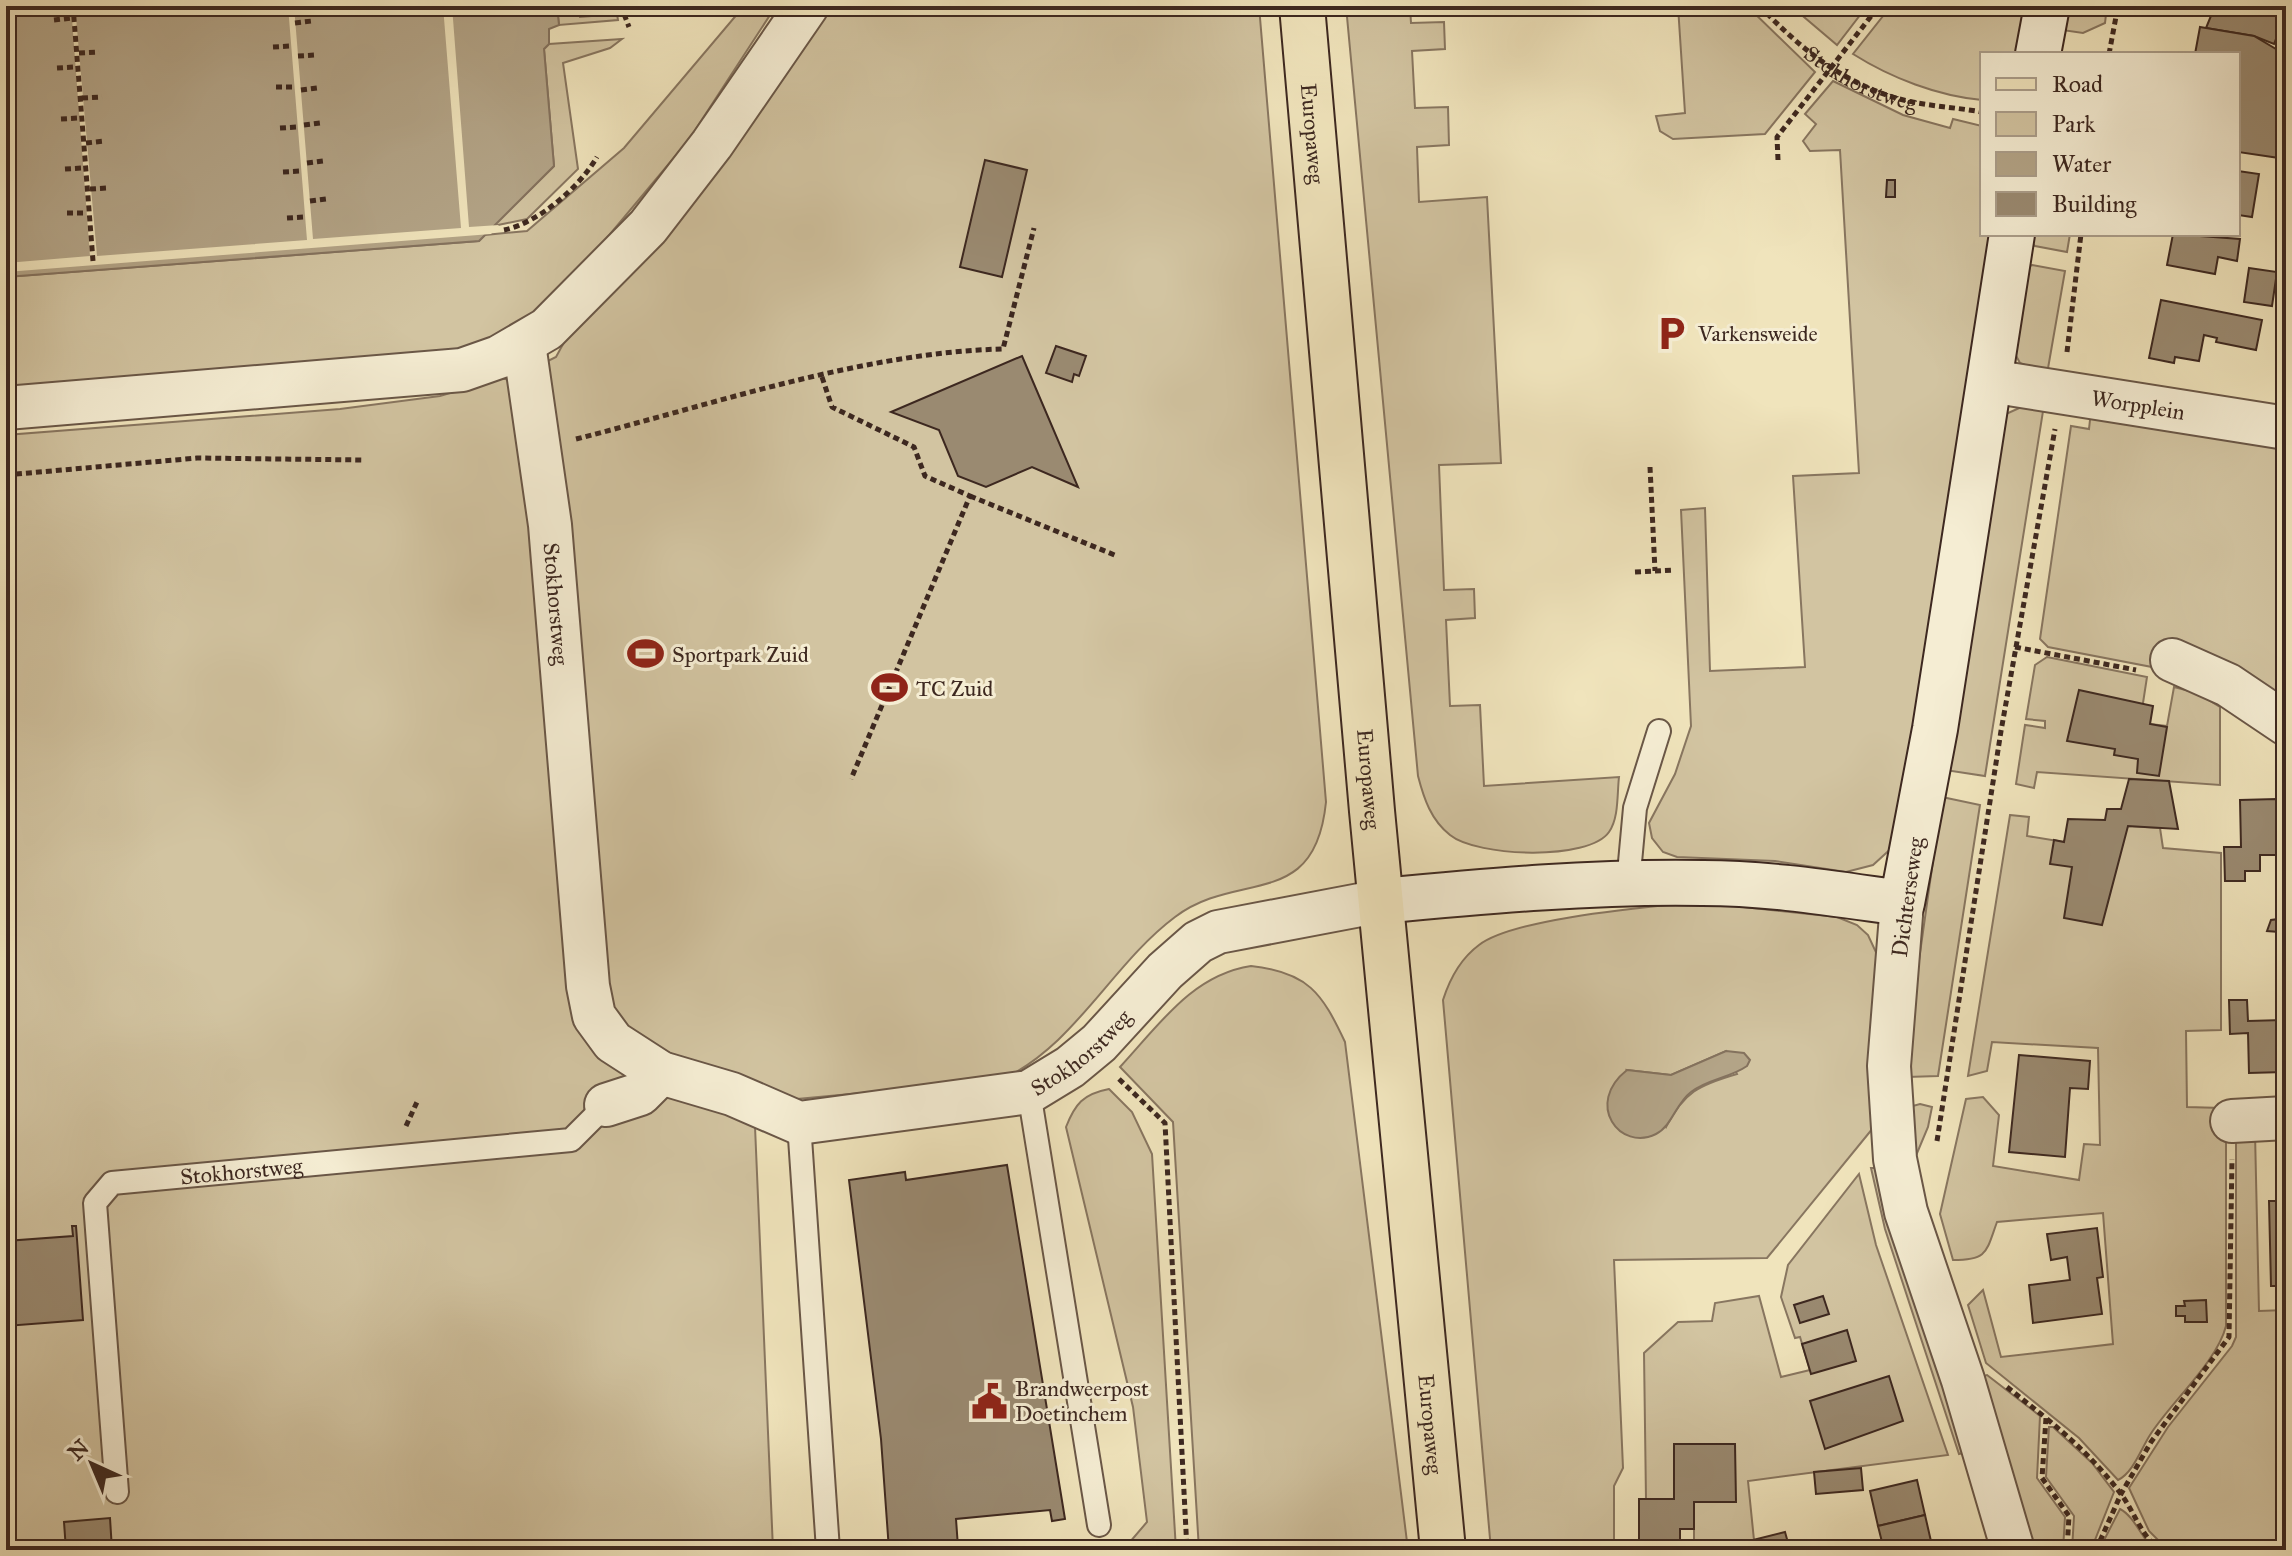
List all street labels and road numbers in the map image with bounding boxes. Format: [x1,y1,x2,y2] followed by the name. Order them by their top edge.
[1798,40,1920,117] street label: Stokhorstweg
[1295,82,1330,186] street label: Europaweg
[2089,384,2187,426] street label: Worpplein
[538,542,575,667] street label: Stokhorstweg
[1351,728,1387,831] street label: Europaweg
[1886,835,1929,959] street label: Dichterseweg
[1026,1003,1138,1102] street label: Stokhorstweg
[179,1152,305,1191] street label: Stokhorstweg
[1412,1373,1449,1476] street label: Europaweg

